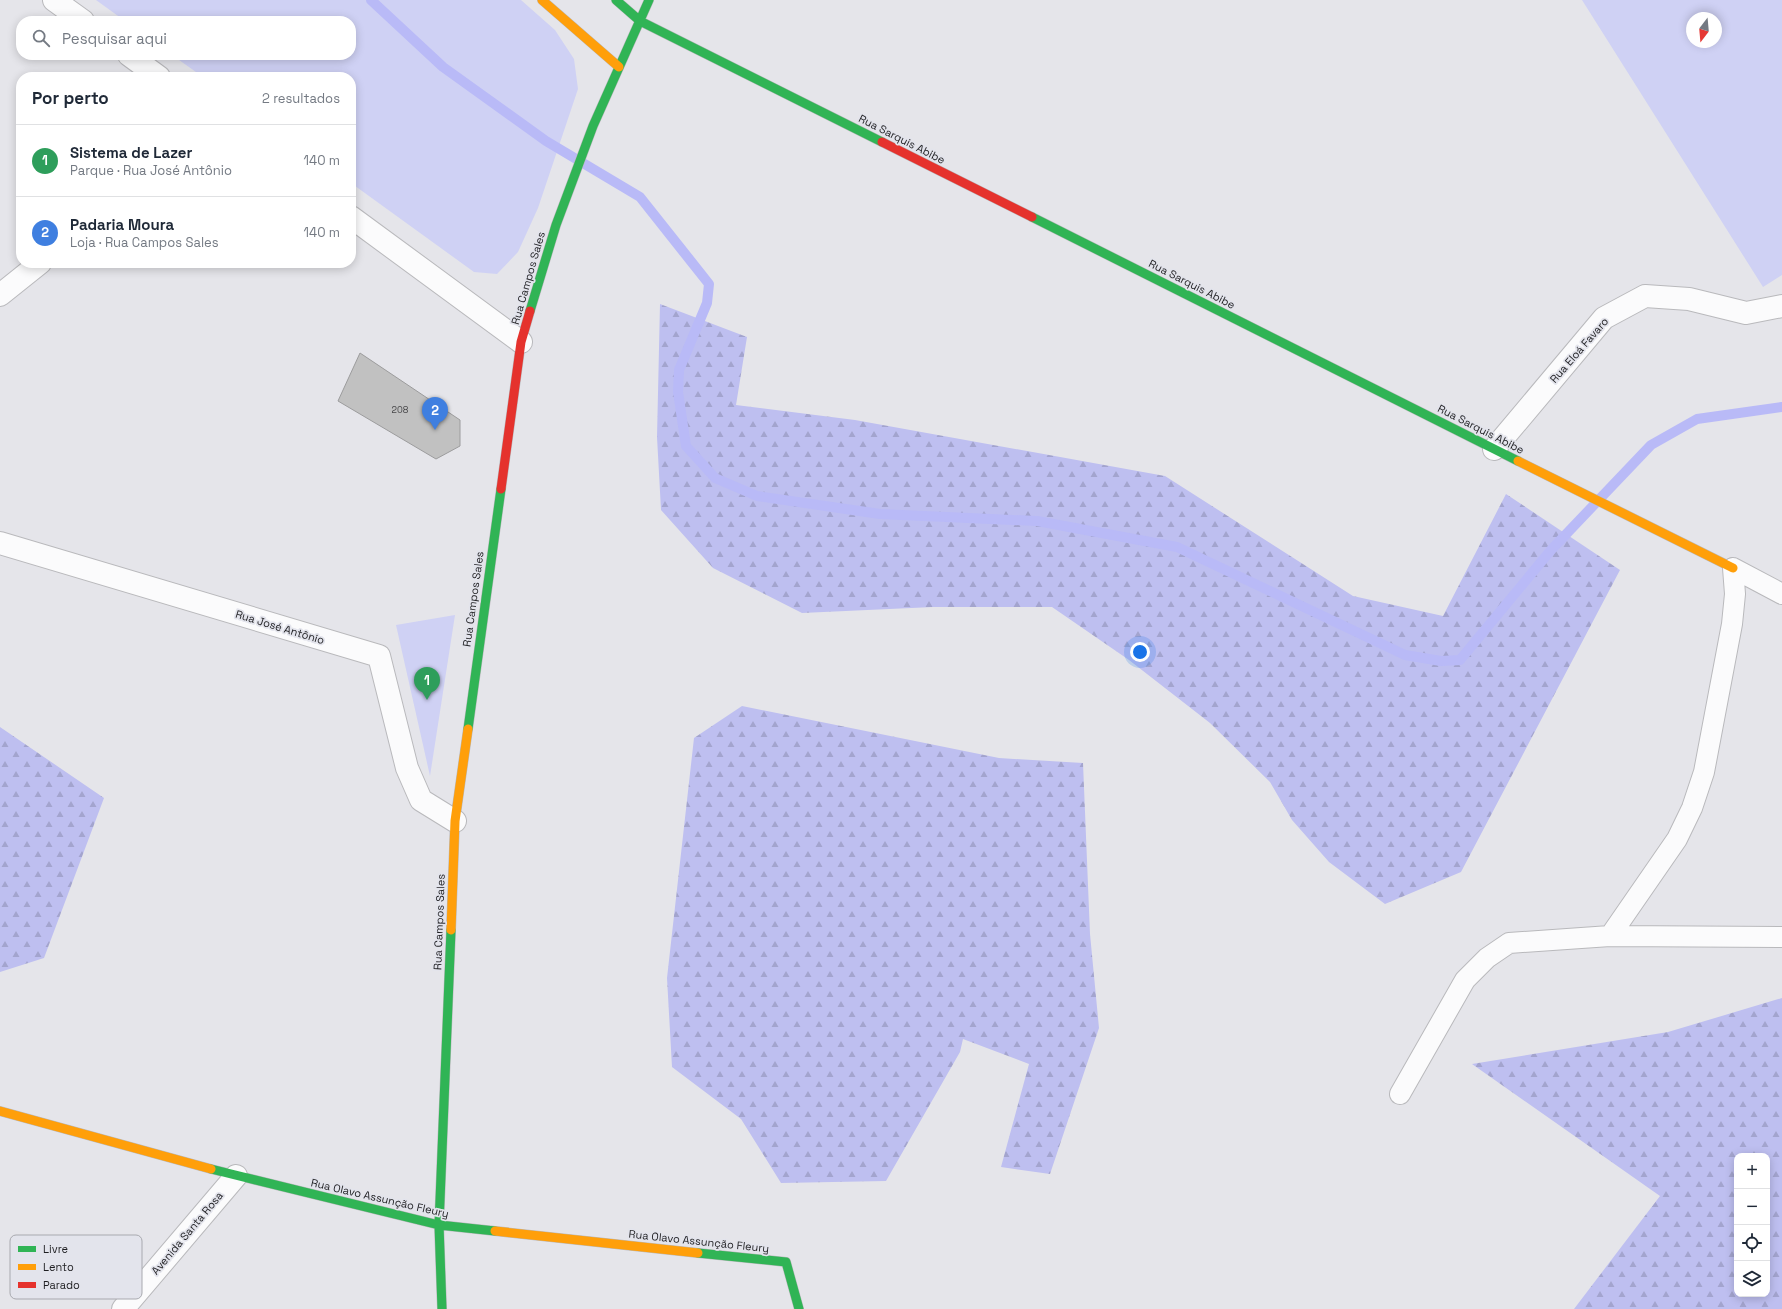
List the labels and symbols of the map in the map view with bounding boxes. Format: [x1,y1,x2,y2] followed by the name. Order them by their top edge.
[1686,12,1722,48] north arrow
[856,111,948,167] street label: Rua Sarquis Abibe
[508,230,548,326] street label: Rua Campos Sales
[1146,256,1238,312] street label: Rua Sarquis Abibe
[1547,314,1611,386] street label: Rua Eloá Favaro
[422,397,448,430] pin: 2
[1435,401,1527,457] street label: Rua Sarquis Abibe
[392,404,409,416] house number: 208
[459,550,487,648] street label: Rua Campos Sales
[234,607,326,647] street label: Rua José Antônio
[1130,642,1150,662] your location
[414,667,440,700] pin: 1
[430,873,448,970] street label: Rua Campos Sales
[310,1175,450,1221] street label: Rua Olavo Assunção Fleury
[148,1188,226,1277] street label: Avenida Santa Rosa
[628,1227,770,1255] street label: Rua Olavo Assunção Fleury
[10,1235,142,1299] legend
[43,1242,68,1256] text: Livre
[43,1260,74,1274] text: Lento
[43,1278,80,1292] text: Parado

